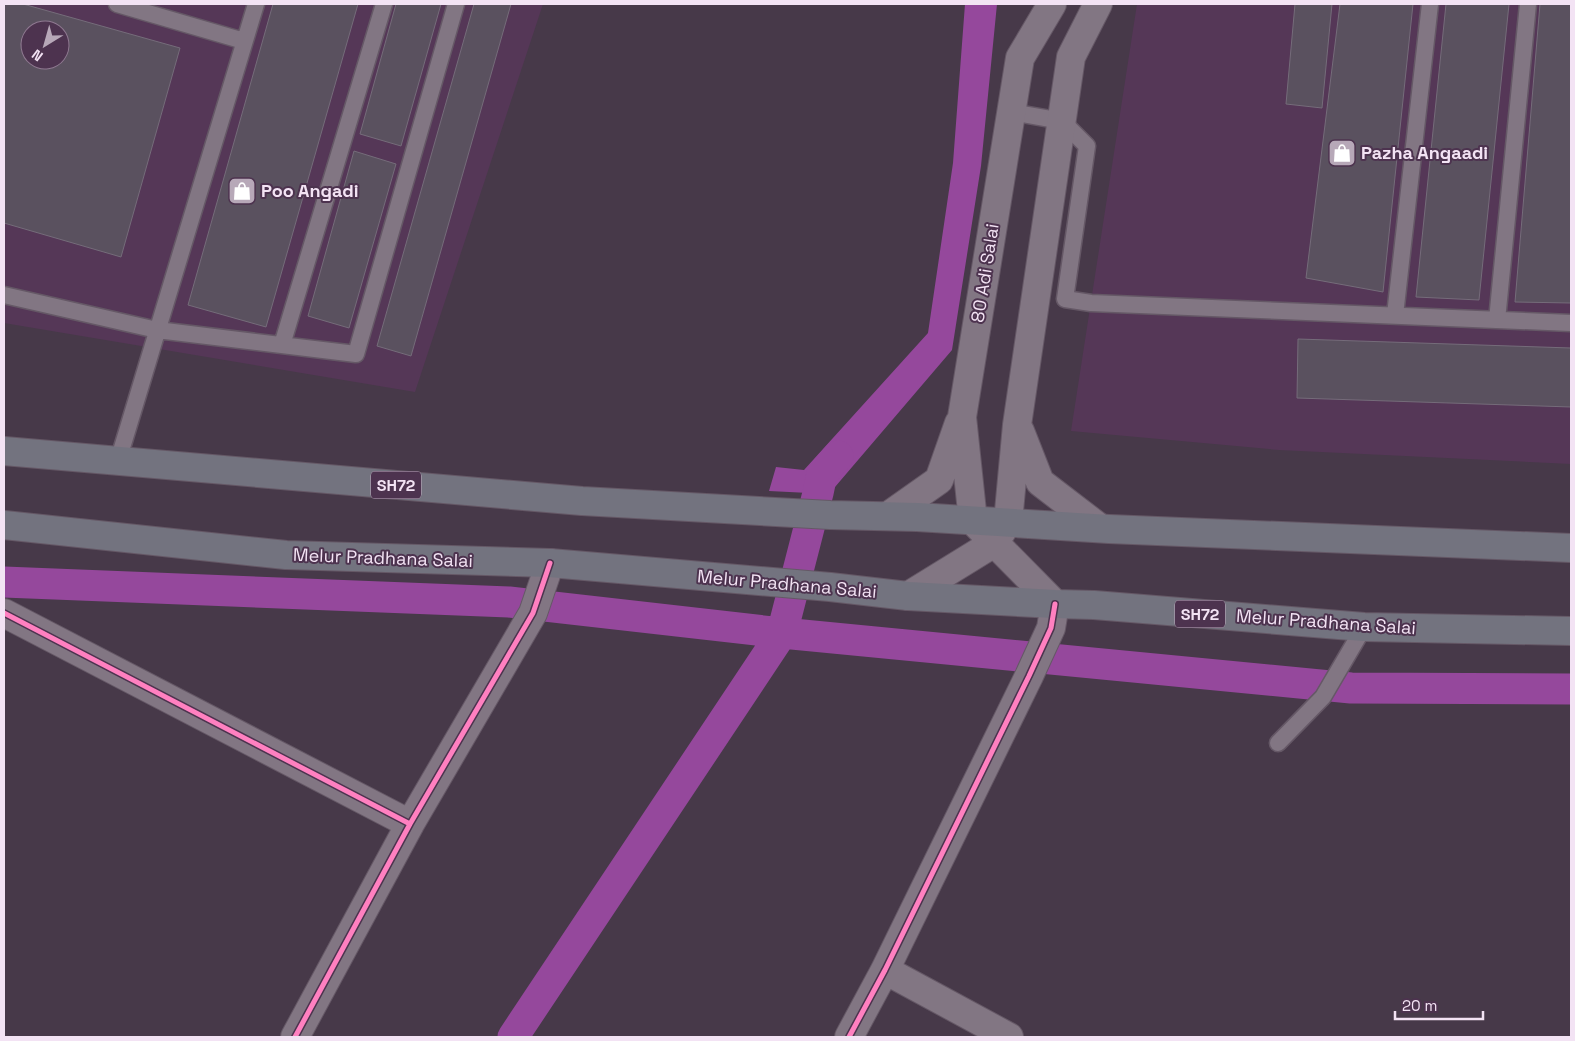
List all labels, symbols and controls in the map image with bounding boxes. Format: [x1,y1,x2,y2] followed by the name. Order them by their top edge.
[20,20,70,70] north arrow
[28,45,46,65] text: N
[1327,138,1357,168] shop icon: Pazha Angaadi
[1361,141,1488,164] place label: Pazha Angaadi
[227,176,257,206] shop icon: Poo Angadi
[261,179,359,202] place label: Poo Angadi
[965,222,1004,324] street label: 80 Adi Salai
[371,472,421,498] road number: SH72
[293,543,473,572] street label: Melur Pradhana Salai
[696,564,878,603] street label: Melur Pradhana Salai
[1175,600,1225,628] road number: SH72
[1235,604,1417,639] street label: Melur Pradhana Salai
[1395,988,1482,1020] scale bar
[1402,996,1437,1015] text: 20 m

